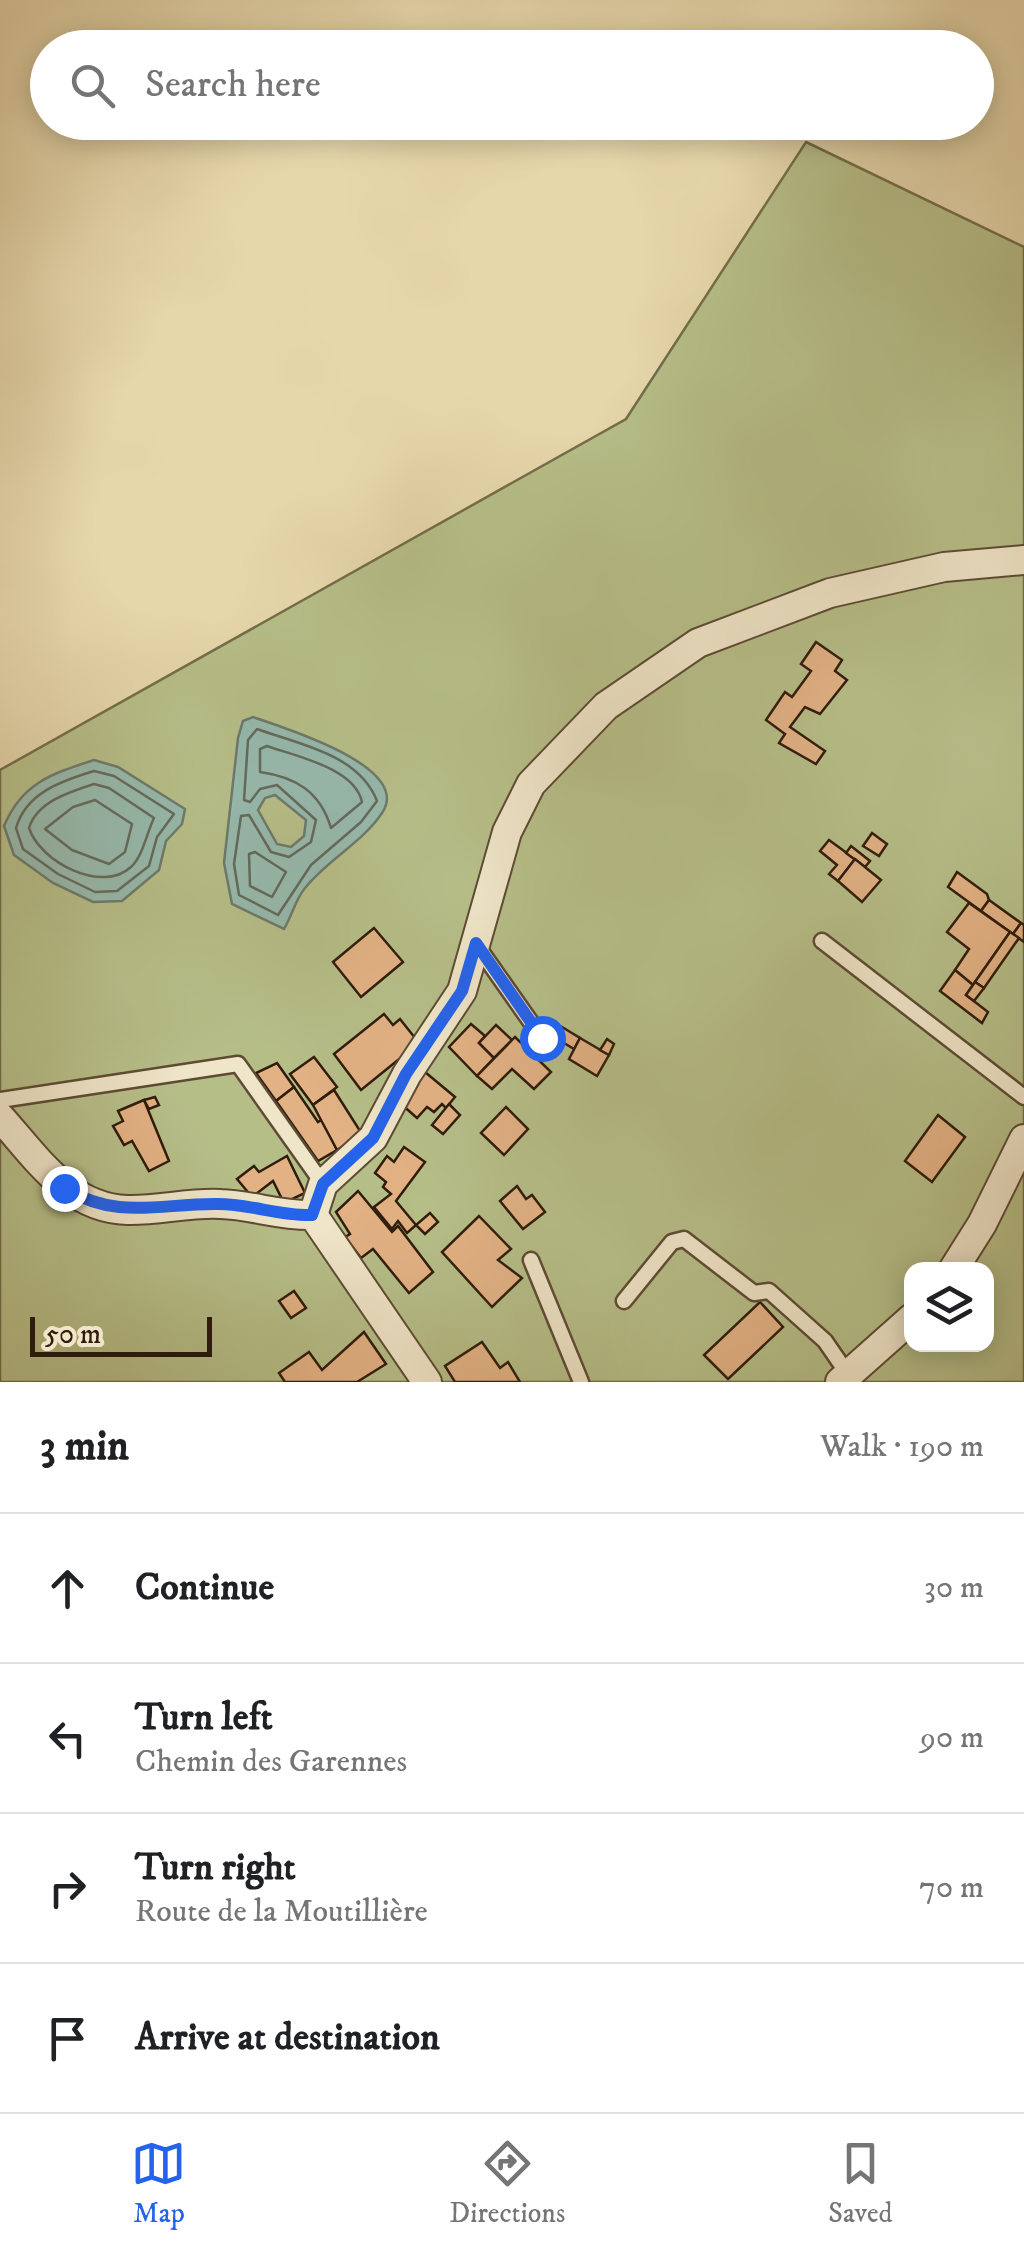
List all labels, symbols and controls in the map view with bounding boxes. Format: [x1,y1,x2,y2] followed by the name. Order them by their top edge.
[30,30,994,140] search box
[65,58,120,113] icon: search
[145,61,321,109] text: Search here
[520,1016,566,1062] route start
[42,1166,88,1212] route end
[904,1262,994,1352] map controls
[904,1262,994,1352] button: layers
[30,1312,212,1356] scale bar
[45,1317,101,1352] text: 50 m
[40,1421,129,1473] text: 3 min
[820,1427,984,1467] text: Walk · 190 m
[40,1561,95,1616] icon: ahead
[135,1564,274,1612] text: Continue
[924,1568,984,1608] text: 30 m
[135,1694,273,1742] text: Turn left
[40,1711,95,1766] icon: left
[920,1718,984,1758] text: 90 m
[135,1742,407,1782] text: Chemin des Garennes
[135,1844,296,1892] text: Turn right
[40,1861,95,1916] icon: right
[919,1868,984,1908] text: 70 m
[135,1892,428,1932] text: Route de la Moutillière
[40,2011,95,2066] icon: arrive
[135,2014,440,2062] text: Arrive at destination
[131,2136,186,2231] tab: Map
[449,2136,565,2231] tab: Directions
[828,2136,893,2231] tab: Saved

